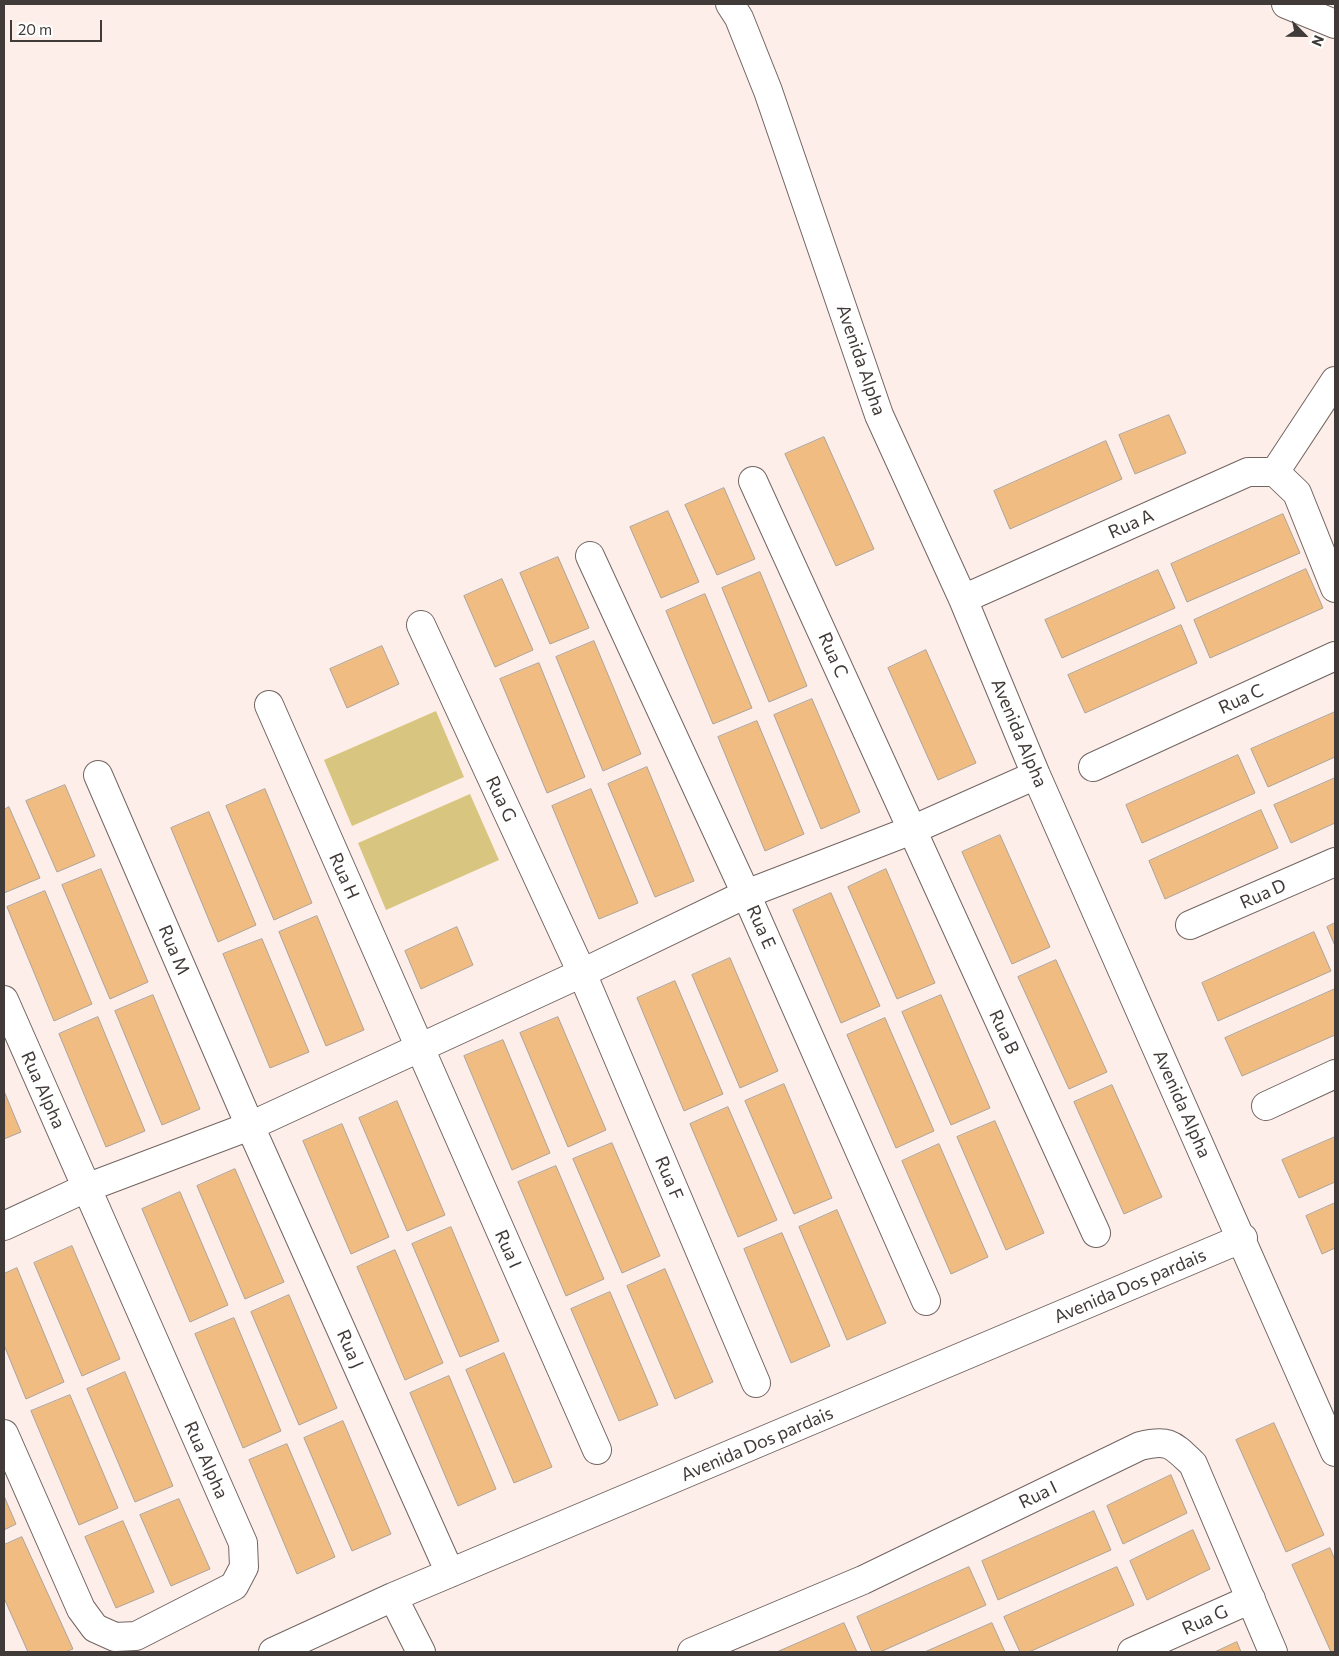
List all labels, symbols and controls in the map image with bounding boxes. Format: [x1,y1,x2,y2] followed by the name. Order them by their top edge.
[12,10,105,42] scale bar
[1279,10,1329,60] north arrow
[18,20,52,38] text: 20 m
[1308,33,1328,49] text: N
[832,302,890,418] street label: Avenida Alpha
[1105,505,1157,543] street label: Rua A
[814,629,852,681] street label: Rua C
[986,676,1052,790] street label: Avenida Alpha
[1215,679,1267,719] street label: Rua C
[481,773,521,825] street label: Rua G
[324,850,364,902] street label: Rua H
[1237,874,1289,914] street label: Rua D
[742,902,780,952] street label: Rua E
[154,922,194,978] street label: Rua M
[984,1006,1024,1058] street label: Rua B
[1149,1047,1215,1161] street label: Avenida Alpha
[16,1048,70,1132] street label: Rua Alpha
[650,1153,688,1203] street label: Rua F
[490,1226,526,1272] street label: Rua I
[1051,1244,1209,1328] street label: Avenida Dos pardais
[332,1326,368,1372] street label: Rua J
[678,1402,836,1486] street label: Avenida Dos pardais
[179,1418,233,1502] street label: Rua Alpha
[1015,1477,1061,1513] street label: Rua I
[1179,1600,1231,1640] street label: Rua G

